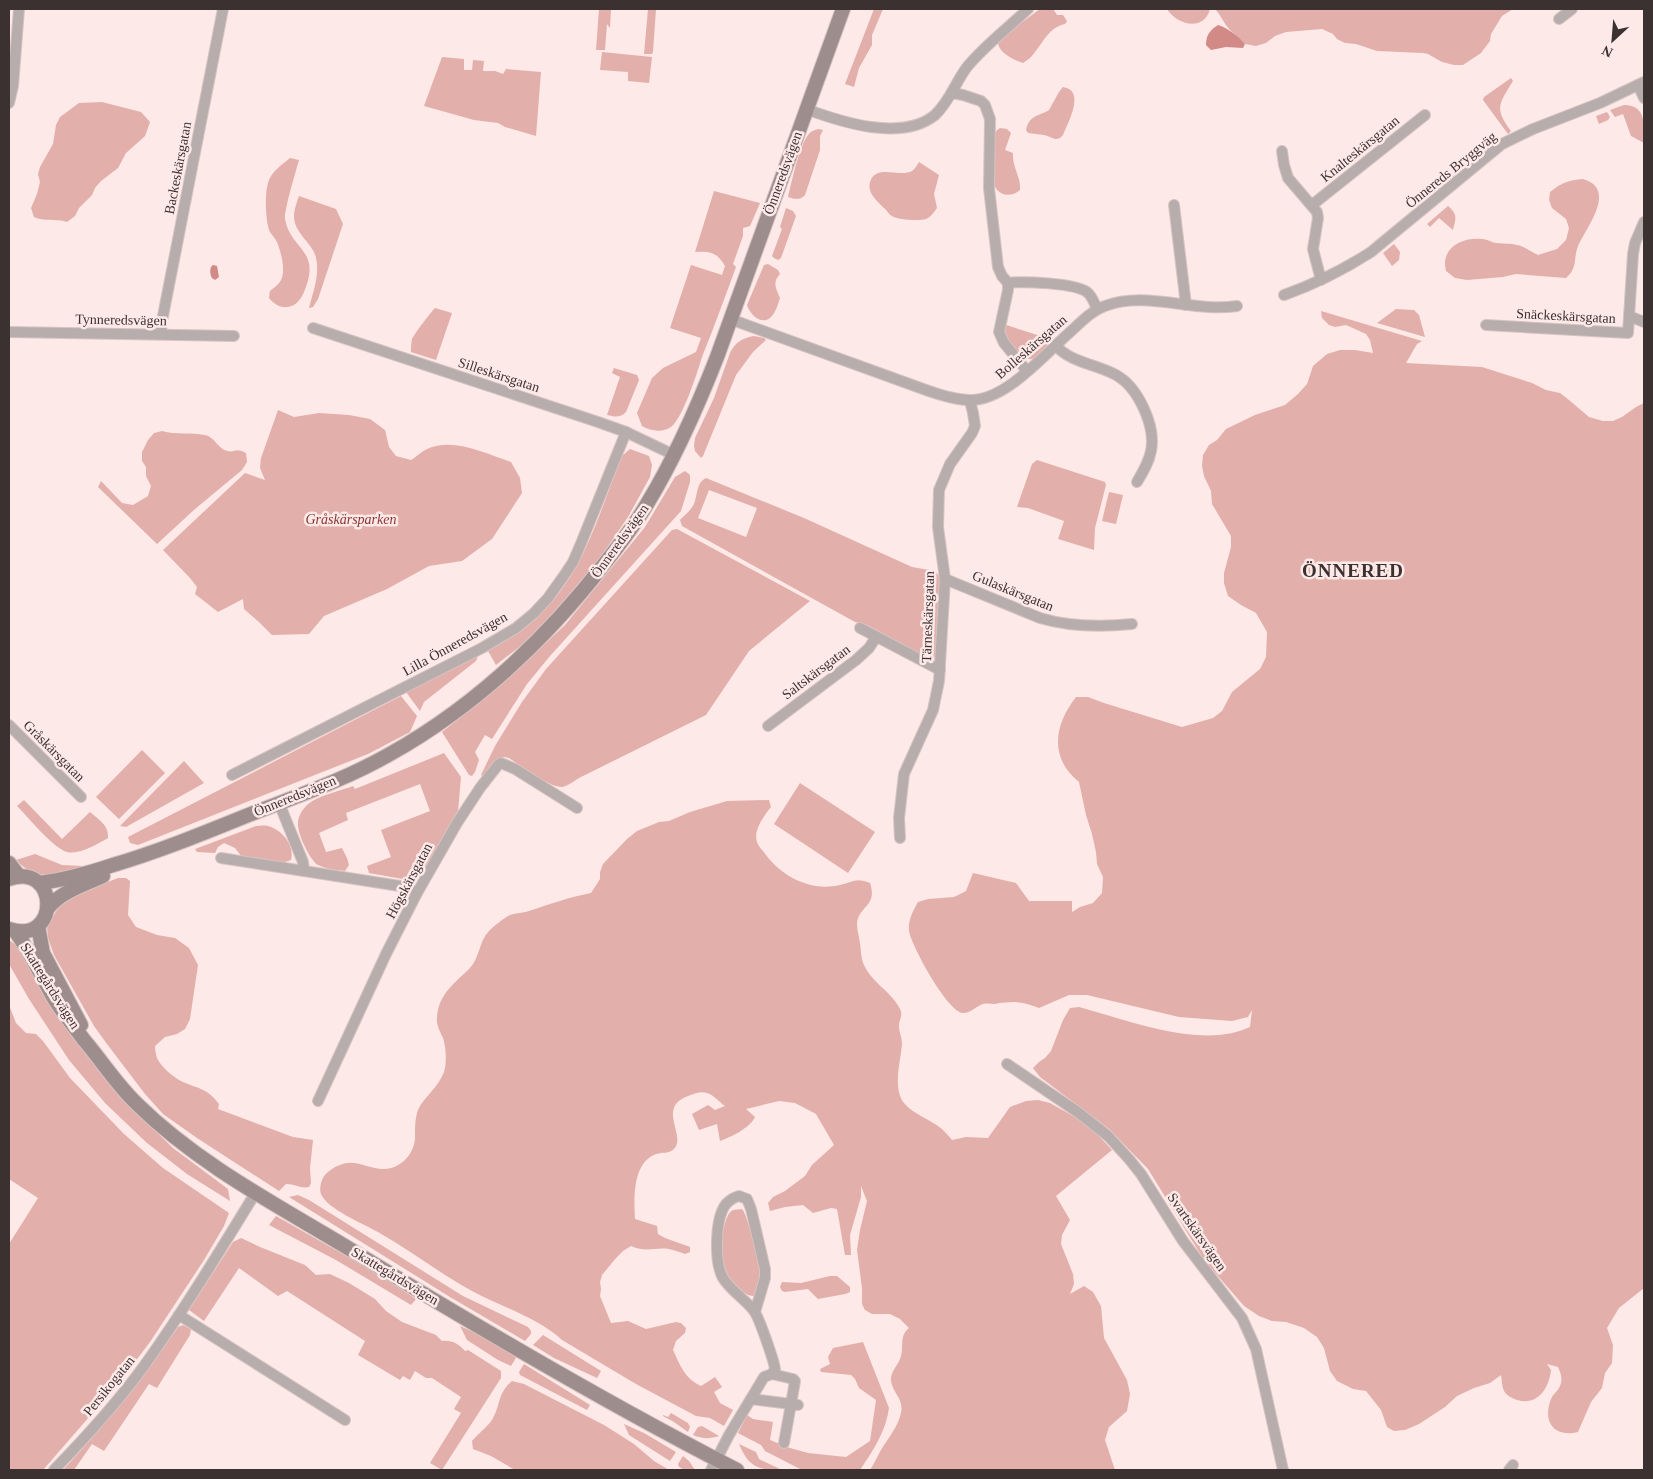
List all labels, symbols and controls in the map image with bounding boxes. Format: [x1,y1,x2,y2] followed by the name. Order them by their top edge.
[1588,15,1638,65] north arrow
[1600,42,1615,60] text: N
[1318,113,1402,185] street label: Knalteskärsgatan
[162,120,194,216] street label: Backeskärsgatan
[1402,128,1499,211] street label: Önnereds Bryggväg
[760,129,805,216] street label: Önneredsvägen
[1516,306,1616,326] street label: Snäckeskärsgatan
[75,312,167,328] street label: Tynneredsvägen
[992,312,1070,382] street label: Bolleskärsgatan
[456,355,542,395] street label: Silleskärsgatan
[588,501,652,581] street label: Önneredsvägen
[306,512,397,527] park label: Gråskärsparken
[1302,560,1404,581] district label: ÖNNERED
[970,568,1056,614] street label: Gulaskärsgatan
[919,571,937,663] street label: Tärneskärsgatan
[400,608,510,679] street label: Lilla Önneredsvägen
[779,642,853,702] street label: Saltskärsgatan
[20,717,88,785] street label: Gråskärsgatan
[251,772,338,819] street label: Önneredsvägen
[383,841,435,921] street label: Högskärsgatan
[17,940,83,1032] street label: Skattegårdsvägen
[1165,1190,1229,1274] street label: Svartskärsvägen
[349,1244,441,1308] street label: Skattegårdsvägen
[80,1353,138,1419] street label: Persikogatan

